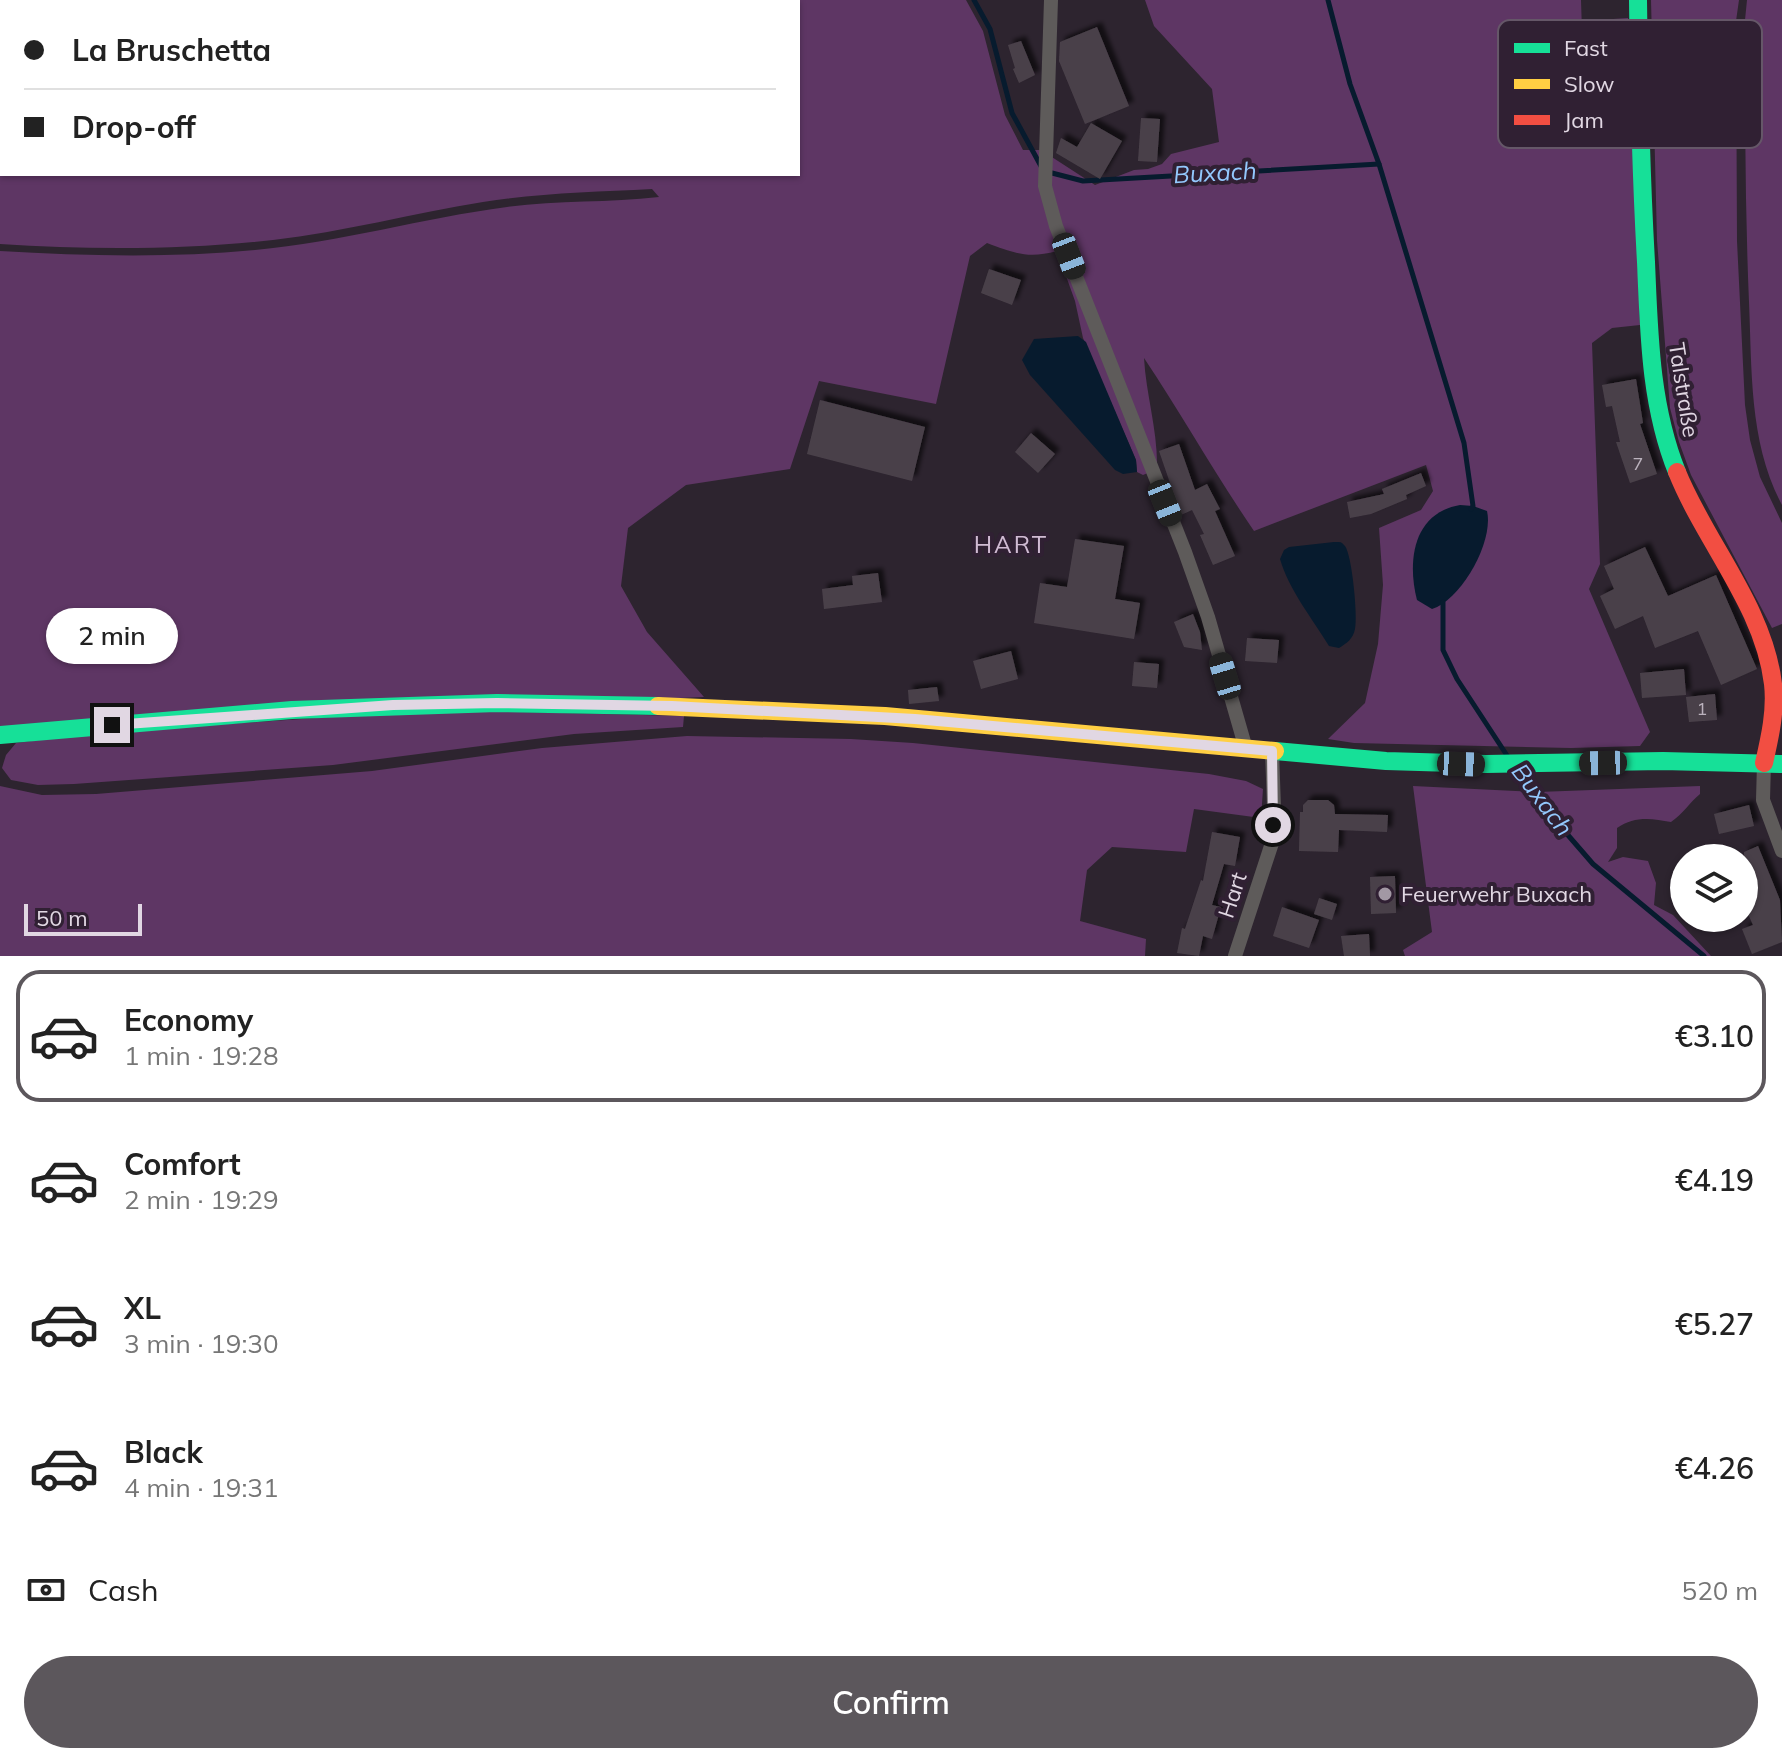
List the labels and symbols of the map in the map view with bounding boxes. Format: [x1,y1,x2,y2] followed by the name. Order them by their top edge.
[1498,20,1762,148] legend
[1564,34,1608,62] text: Fast
[1564,70,1614,98] text: Slow
[1564,106,1604,134] text: Jam
[1173,155,1257,189] water label: Buxach
[1049,229,1089,283] car
[1663,341,1705,439] street label: Talstraße
[1633,452,1643,475] house number: 7
[1145,476,1185,530] car
[974,529,1048,559] district label: HART
[46,609,178,665] callout: 2 min
[1207,650,1243,702] car
[1697,697,1707,720] house number: 1
[94,707,130,743] route end
[1437,751,1485,777] car
[1579,751,1627,775] car
[1506,757,1580,842] water label: Buxach
[1255,807,1291,843] route start
[1212,868,1253,921] street label: Hart
[1401,880,1592,908] place label: Feuerwehr Buxach
[1376,885,1394,903] marker: Feuerwehr Buxach
[24,900,142,936] scale bar

